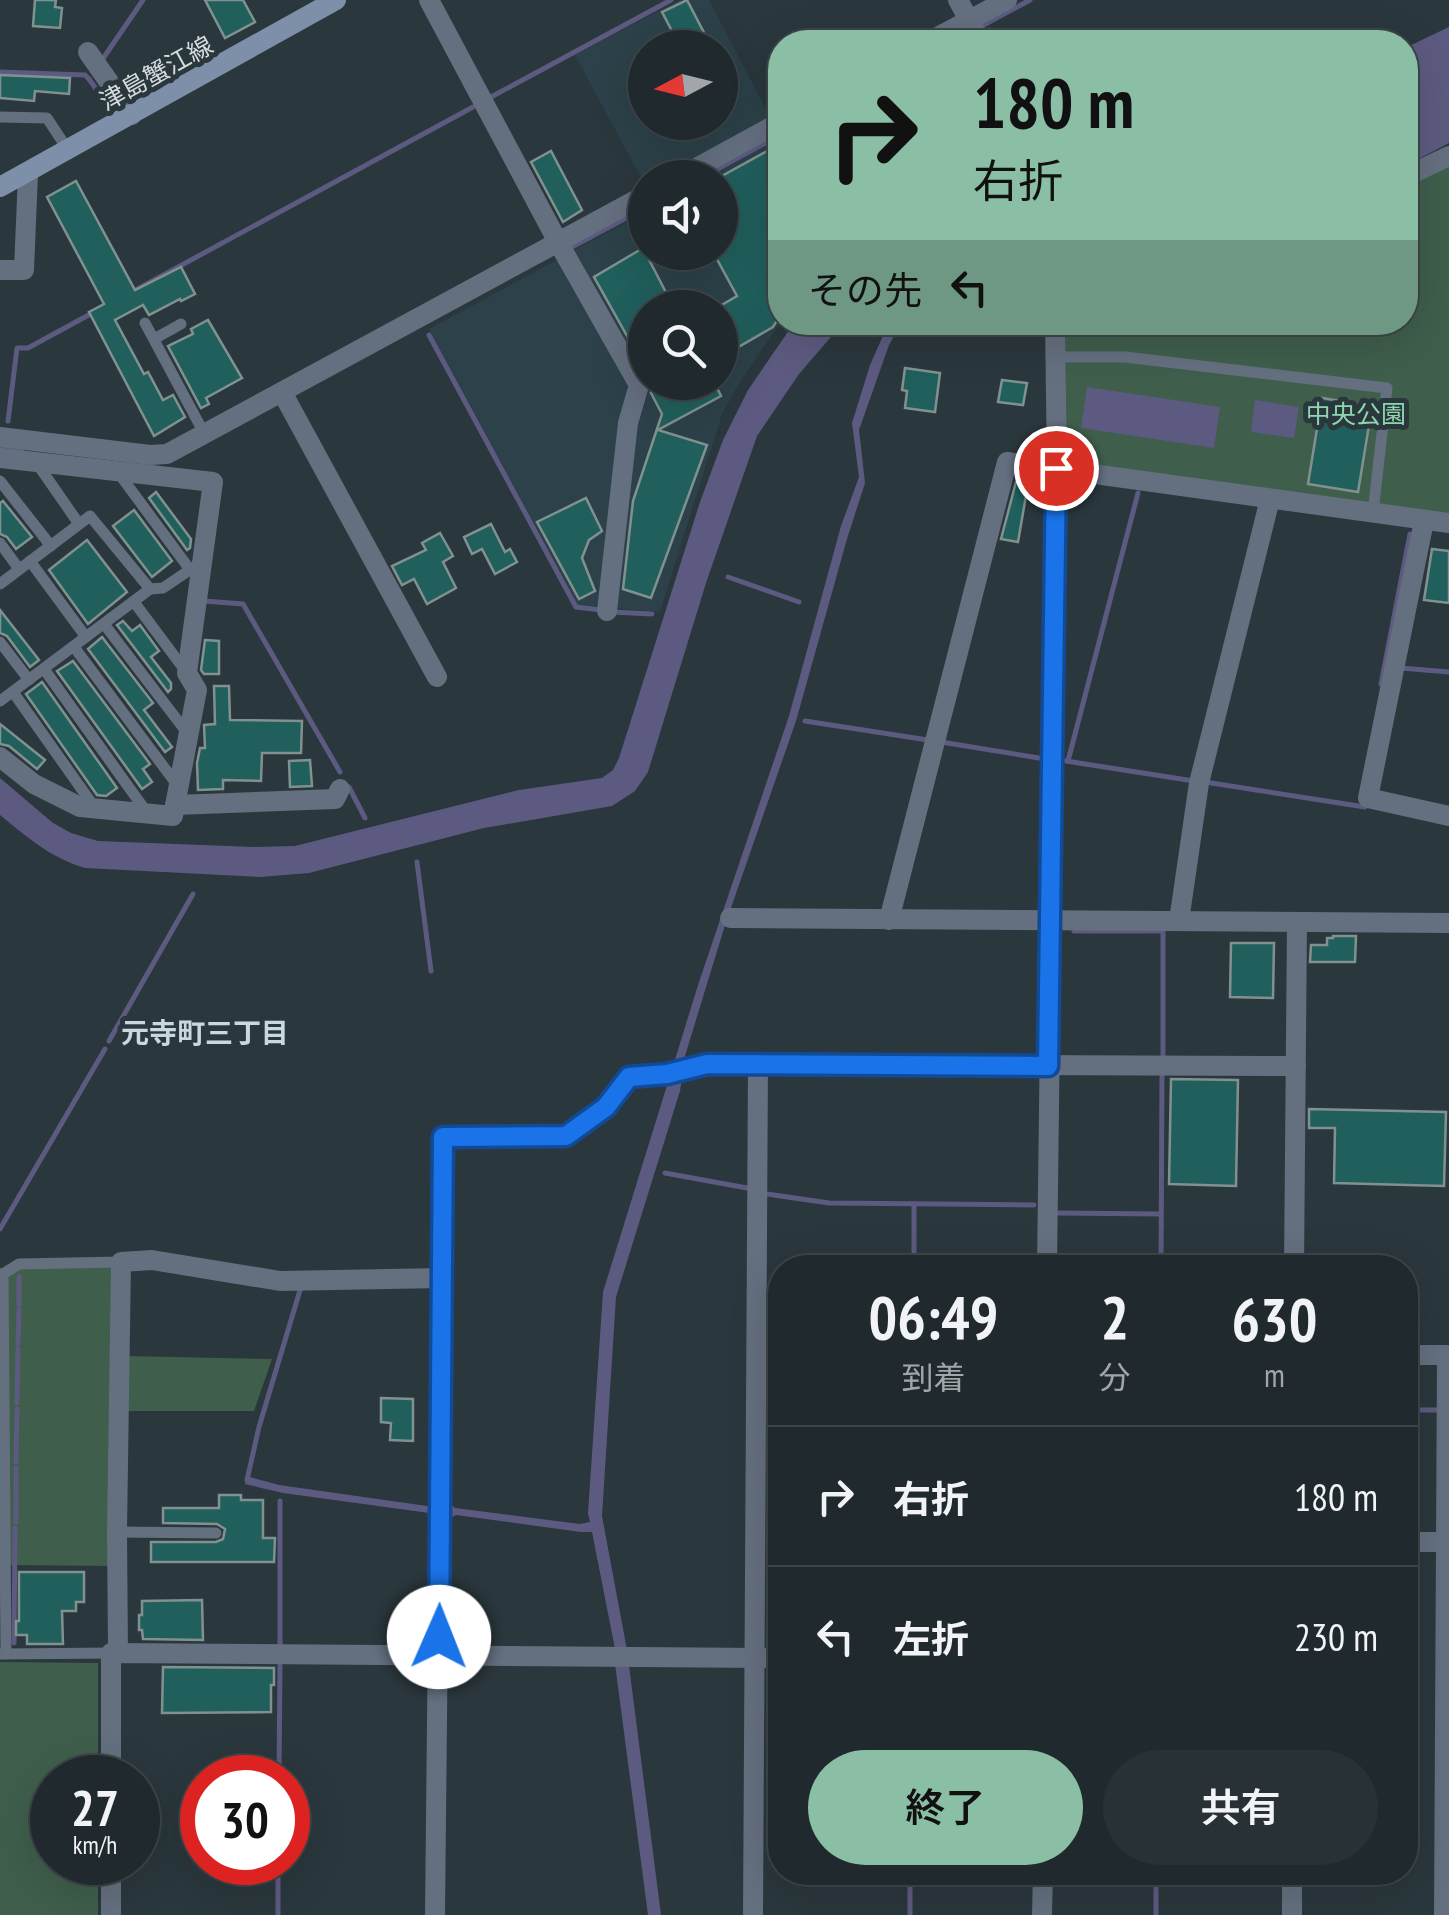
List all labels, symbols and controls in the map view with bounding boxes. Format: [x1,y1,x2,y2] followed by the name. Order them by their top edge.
[94,29,218,117] street label: 津島蟹江線
[628,30,738,140] north arrow
[628,30,738,400] map controls
[973,57,1134,147] text: 180 m
[808,70,938,200] icon: right
[973,151,1063,209] text: 右折
[628,160,738,270] button: sound
[942,260,997,315] icon: left
[808,265,922,314] text: その先
[628,290,738,400] button: search
[1306,398,1406,430] park label: 中央公園
[1014,426,1099,511] pin
[1029,441,1084,496] icon: arrive
[121,1014,289,1051] district label: 元寺町三丁目
[869,1278,998,1356] text: 06:49
[1101,1278,1129,1356] text: 2
[1231,1280,1317,1358] text: 630
[1264,1354,1285,1396] text: m
[901,1356,965,1398] text: 到着
[1099,1356,1131,1398] text: 分
[808,1469,863,1524] icon: right
[1294,1472,1378,1521] text: 180 m
[893,1474,969,1523] text: 右折
[387,1585,491,1689] position arrow
[808,1609,863,1664] icon: left
[1294,1612,1378,1661] text: 230 m
[893,1614,969,1663] text: 左折
[808,1750,1083,1865] button: 終了
[1103,1750,1378,1865] button: 共有
[180,1755,310,1885] speed limit sign: 30
[71,1775,119,1840] text: 27
[73,1829,117,1861] text: km/h

